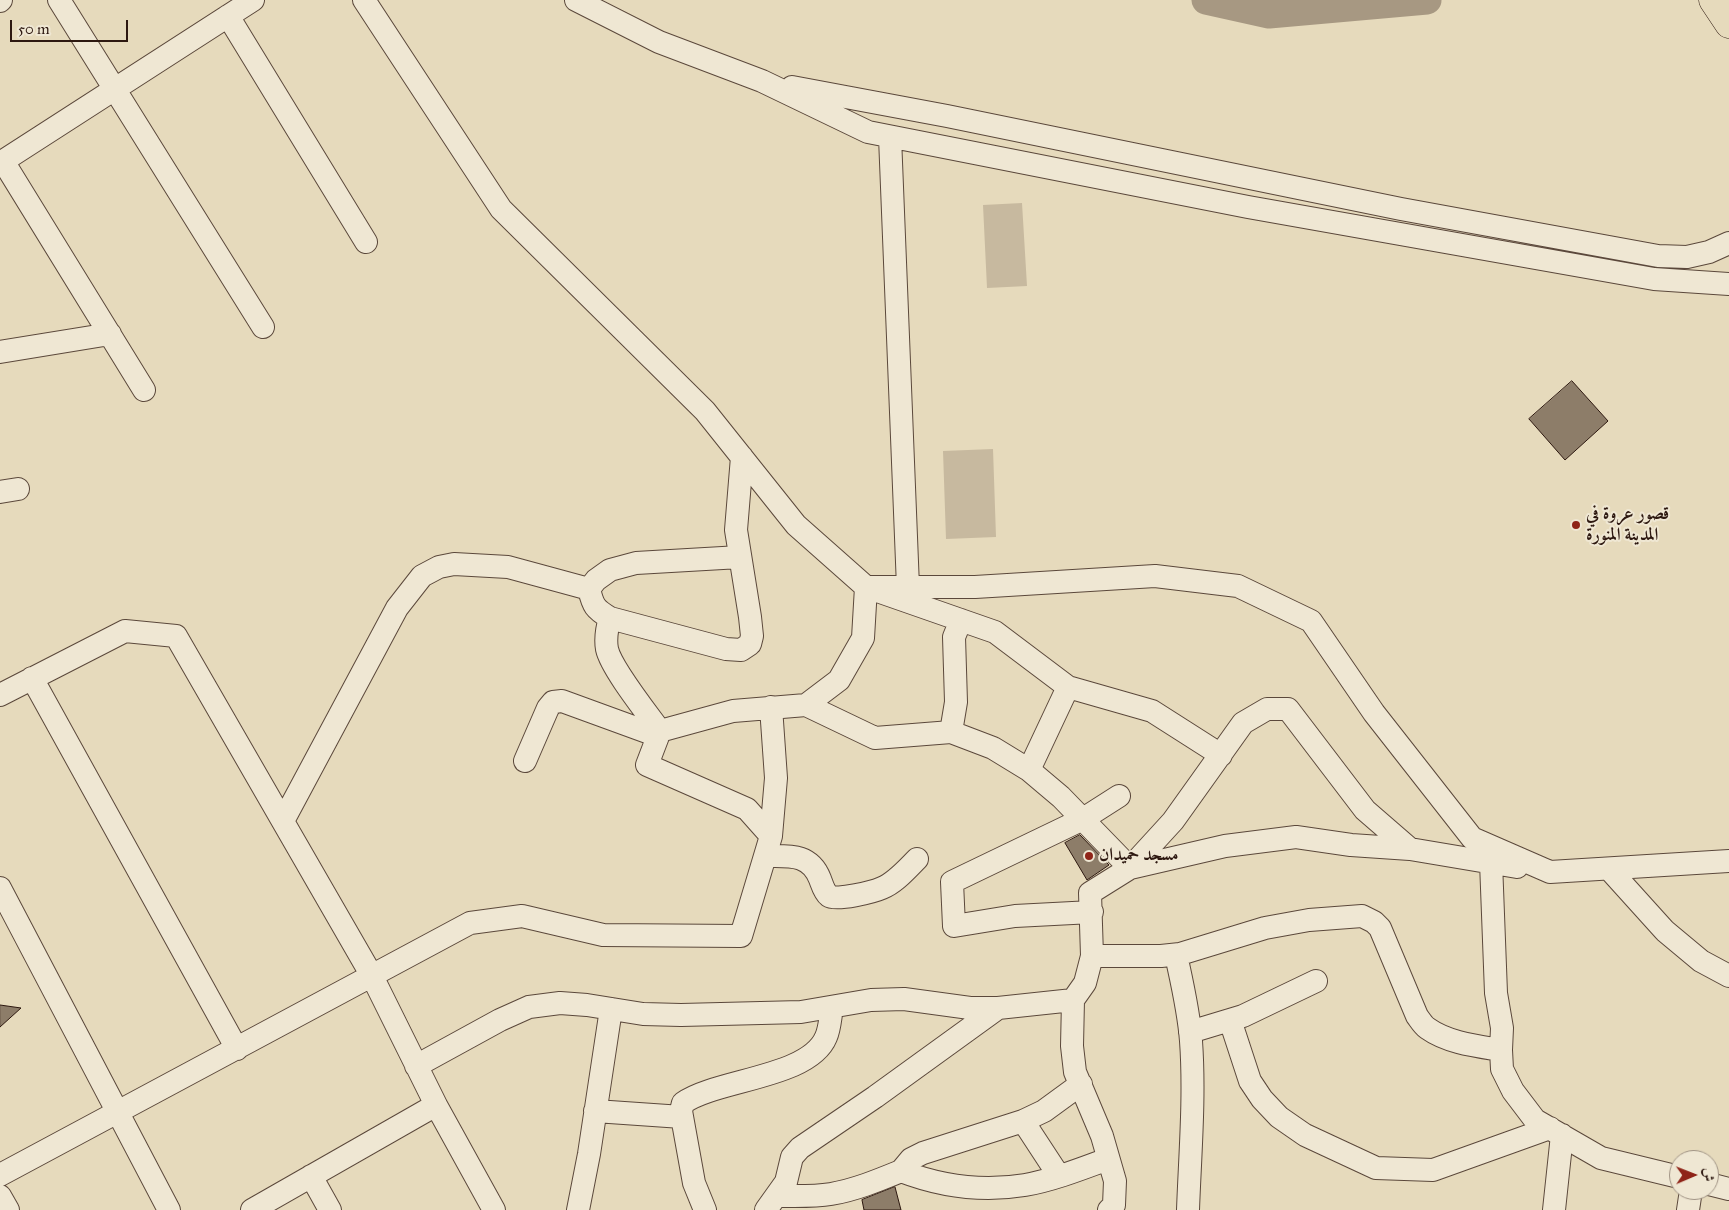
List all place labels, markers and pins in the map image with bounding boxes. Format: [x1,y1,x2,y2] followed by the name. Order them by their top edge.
[1586,504,1669,546] place label: قصور عروة في المدينة المنورة
[1570,519,1582,531] marker: قصور عروة في المدينة المنورة
[1099,845,1178,867] place label: مسجد حميدان
[1083,850,1095,862] marker: مسجد حميدان

